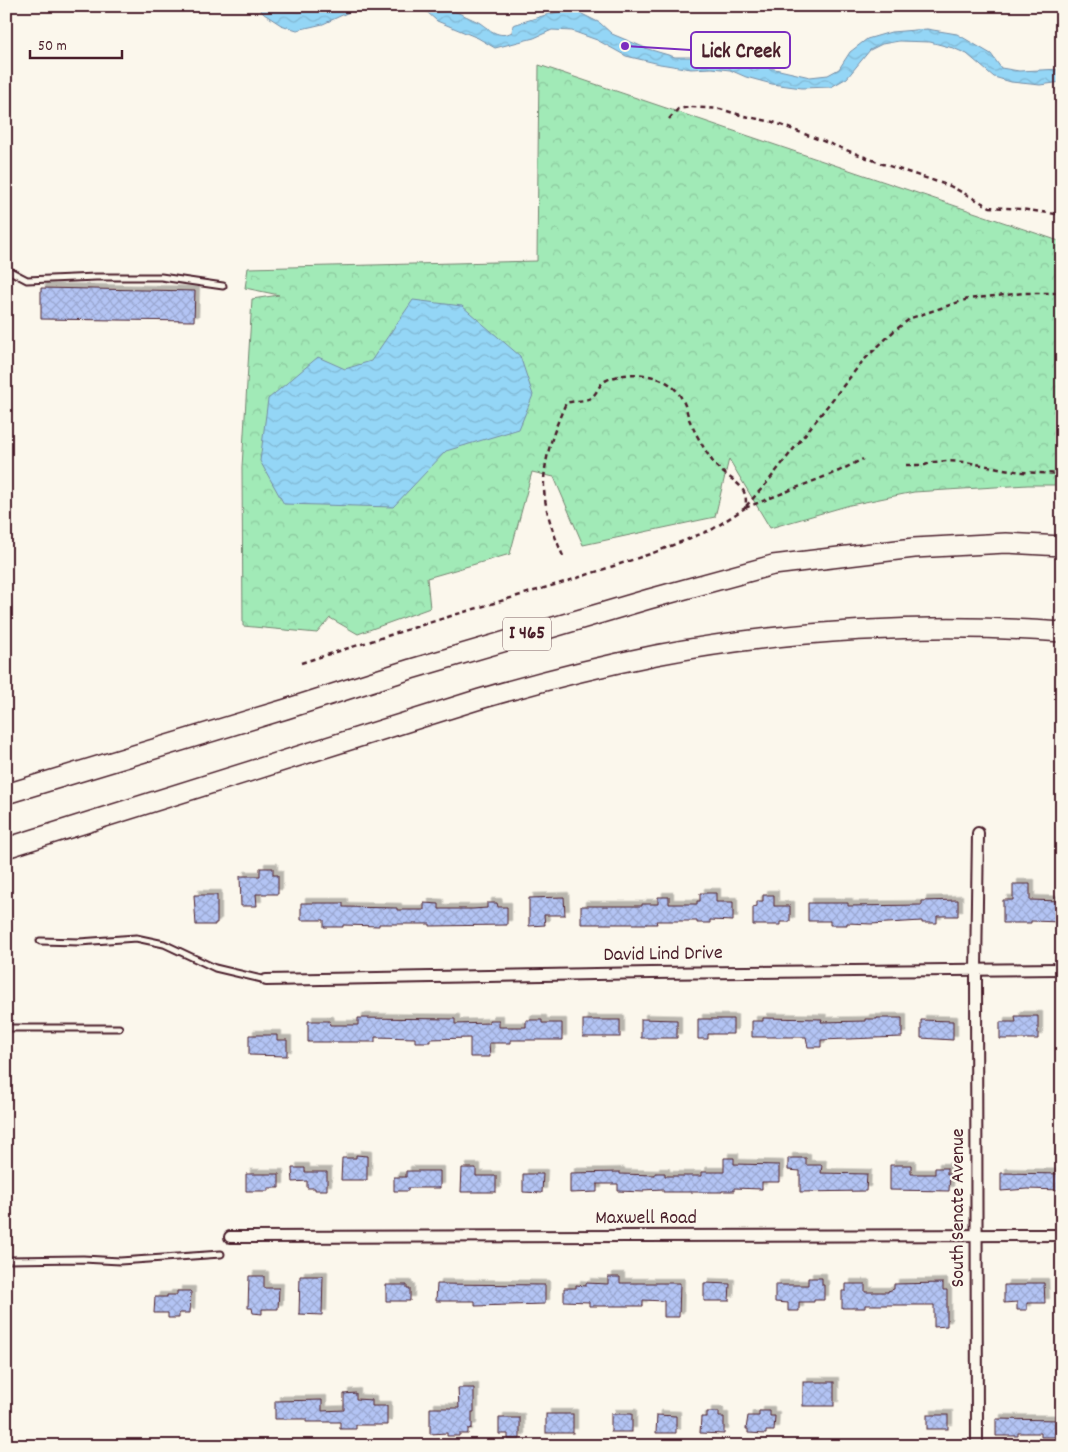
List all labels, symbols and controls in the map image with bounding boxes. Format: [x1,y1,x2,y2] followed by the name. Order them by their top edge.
[30,28,122,60] scale bar
[691,32,790,68] callout: Lick Creek
[38,36,67,58] text: 50 m
[701,38,781,68] text: Lick Creek
[503,618,551,650] road number: I 465
[603,940,723,970] street label: David Lind Drive
[945,1128,973,1288] street label: South Senate Avenue
[595,1205,697,1233] street label: Maxwell Road

